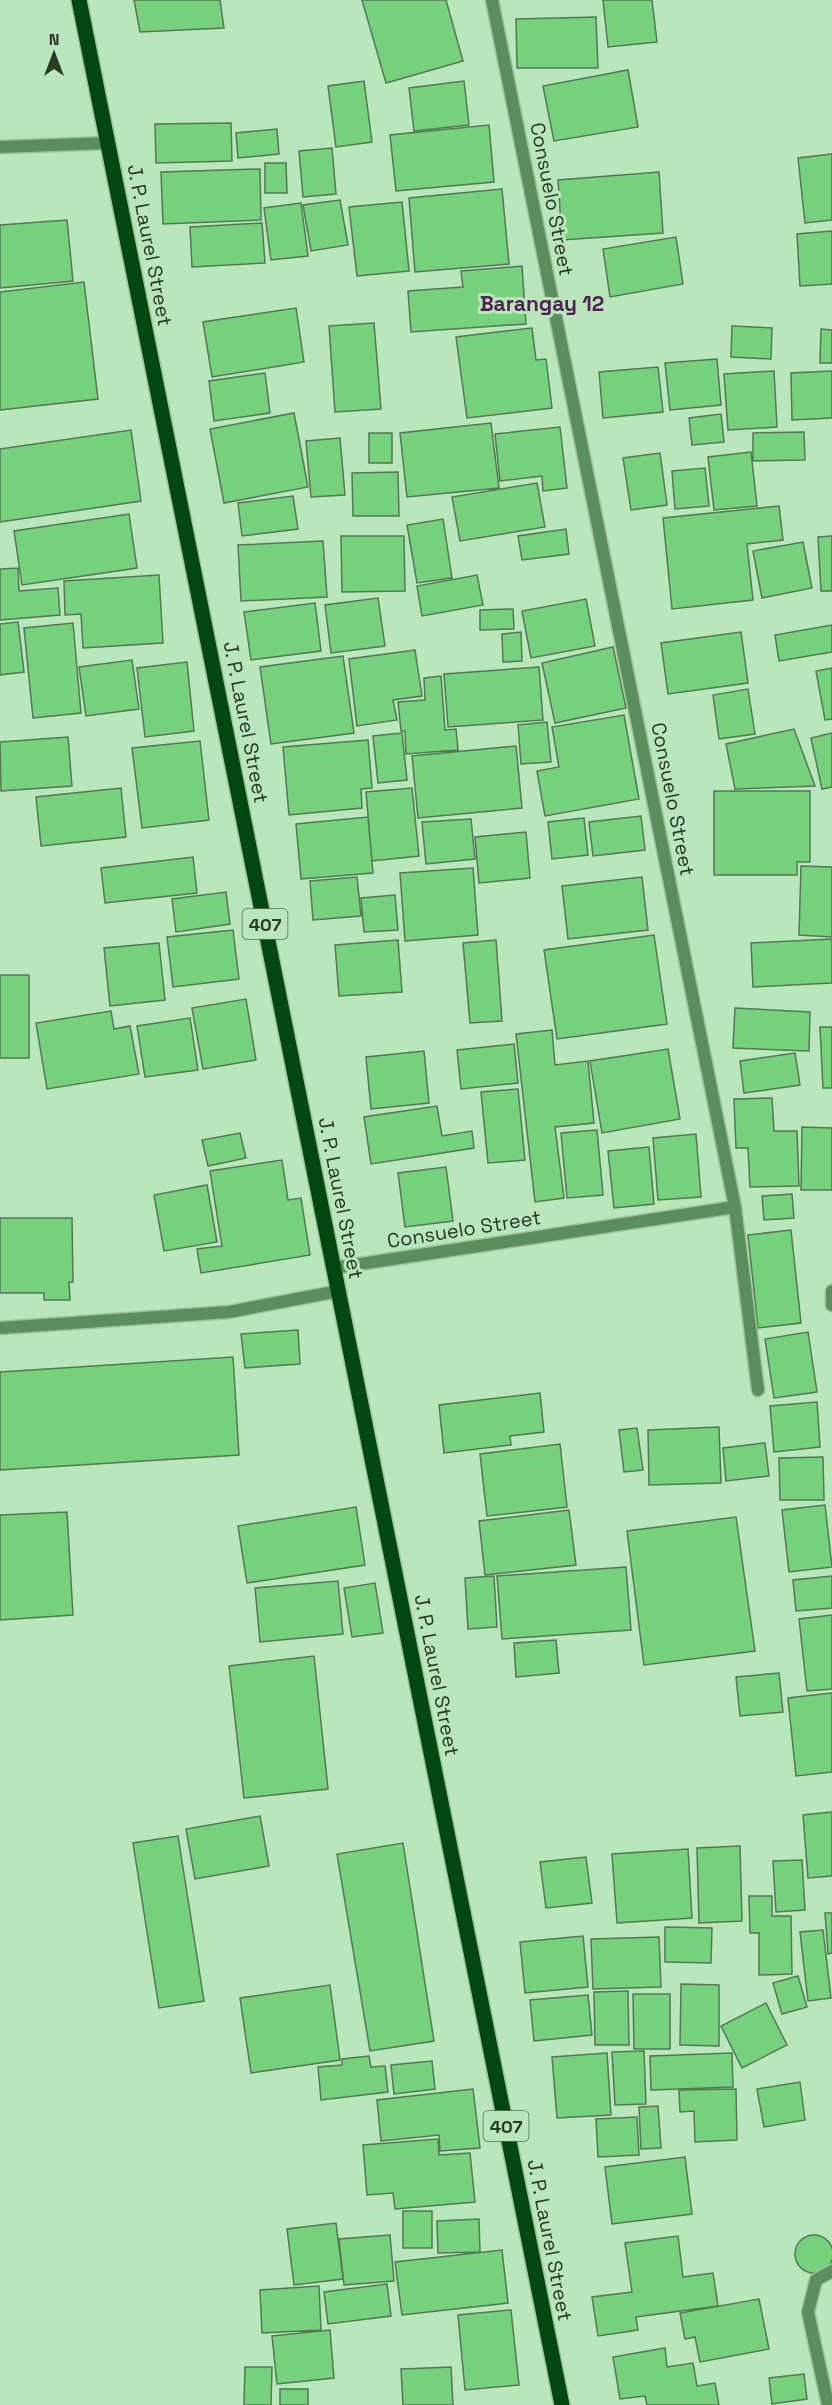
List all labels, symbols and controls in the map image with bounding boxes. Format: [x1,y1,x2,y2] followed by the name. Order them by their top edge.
[24,24,84,84] north arrow
[49,29,59,50] text: N
[524,120,580,278] street label: Consuelo Street
[122,162,178,328] street label: J. P. Laurel Street
[480,290,604,317] district label: Barangay 12
[218,639,274,805] street label: J. P. Laurel Street
[645,720,701,878] street label: Consuelo Street
[242,909,288,939] road number: 407
[313,1115,369,1281] street label: J. P. Laurel Street
[385,1204,543,1254] street label: Consuelo Street
[409,1592,465,1758] street label: J. P. Laurel Street
[484,2111,528,2141] road number: 407
[522,2157,578,2323] street label: J. P. Laurel Street

